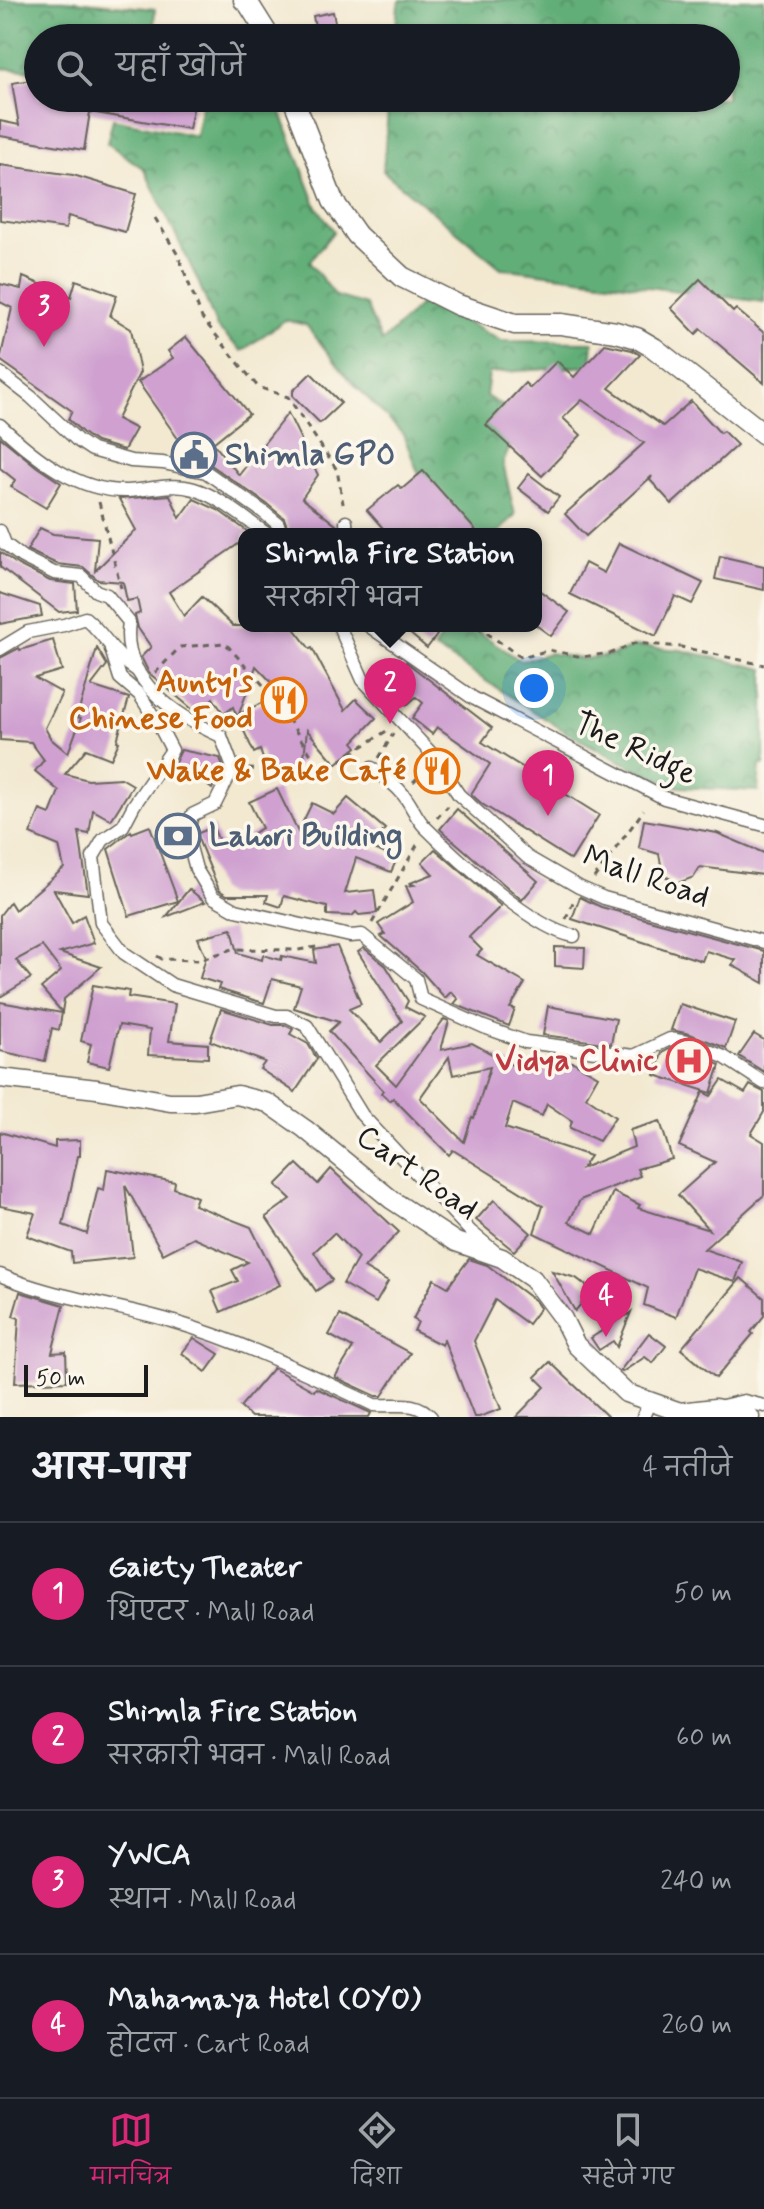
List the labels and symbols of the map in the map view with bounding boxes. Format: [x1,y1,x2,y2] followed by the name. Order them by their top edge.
[18,281,70,347] pin: 3
[170,431,218,479] public building icon: Shimla GPO
[225,434,395,476] place label: Shimla GPO
[364,658,416,724] pin: 2
[68,661,254,740] place label: Aunty's Chinese Food
[514,668,554,708] your location
[260,676,308,724] restaurant icon: Aunty's Chinese Food
[565,702,703,798] street label: The Ridge
[413,747,461,795] restaurant icon: Wake & Bake Café
[147,750,406,792] place label: Wake & Bake Café
[522,750,574,816] pin: 1
[154,812,202,860] bank icon: Lahori Building
[209,815,402,860] place label: Lahori Building
[577,836,715,918] street label: Mall Road
[665,1037,713,1085] hospital icon: Vidya Clinic
[495,1040,658,1082] place label: Vidya Clinic
[348,1116,486,1230] street label: Cart Road
[580,1271,632,1337] pin: 4
[24,1361,148,1397] scale bar

